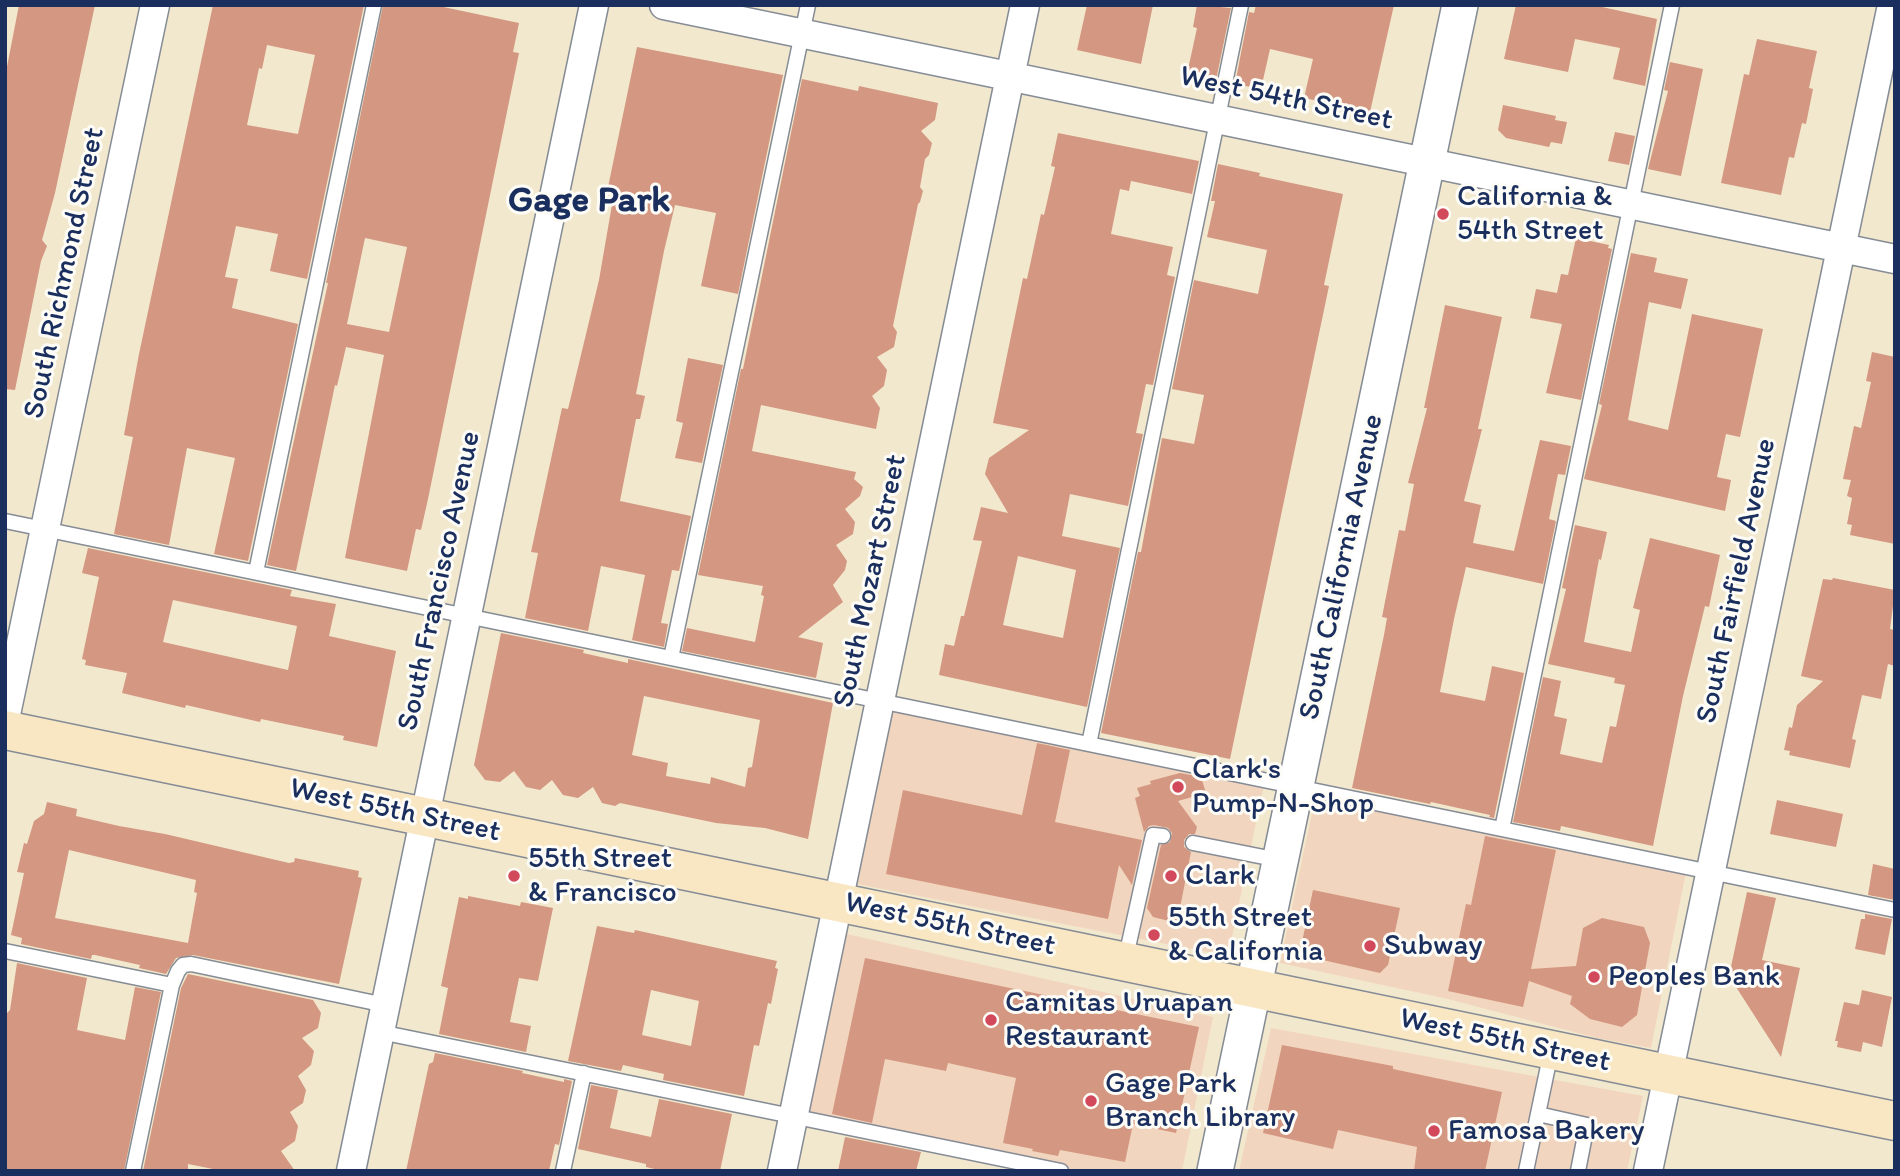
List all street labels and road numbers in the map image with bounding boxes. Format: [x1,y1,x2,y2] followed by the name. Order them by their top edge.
[1176,59,1396,139] street label: West 54th Street
[17,124,113,422] street label: South Richmond Street
[1292,411,1392,723] street label: South California Avenue
[391,428,489,734] street label: South Francisco Avenue
[1689,435,1785,727] street label: South Fairfield Avenue
[827,451,915,711] street label: South Mozart Street
[286,771,504,851] street label: West 55th Street
[841,885,1059,965] street label: West 55th Street
[1396,1001,1614,1081] street label: West 55th Street

